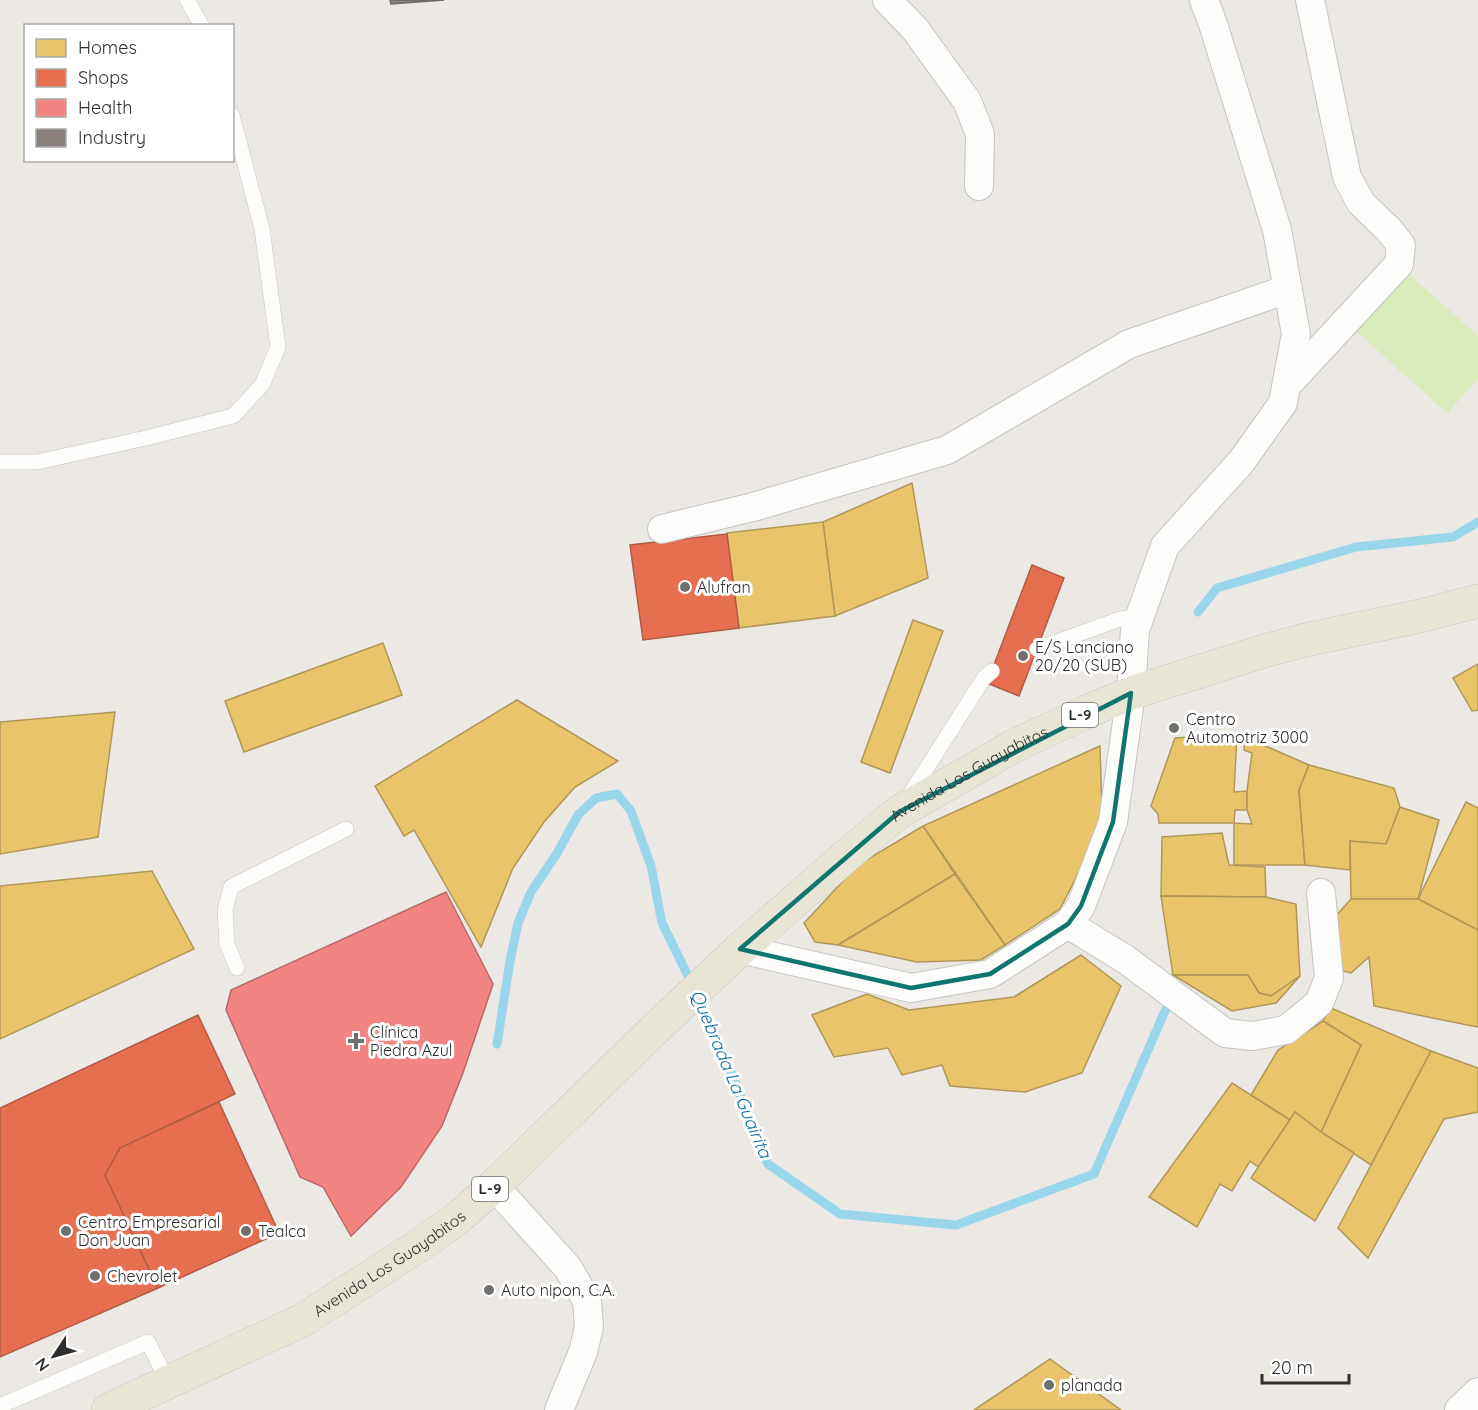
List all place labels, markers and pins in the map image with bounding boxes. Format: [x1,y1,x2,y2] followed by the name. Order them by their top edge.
[697,577,751,597] place label: Alufran
[678,580,692,594] marker: Alufran
[1035,637,1134,675] place label: E/S Lanciano 20/20 (SUB)
[1016,649,1030,663] marker: E/S Lanciano 20/20 (SUB)
[1186,709,1309,747] place label: Centro Automotriz 3000
[1167,721,1181,735] marker: Centro Automotriz 3000
[370,1022,453,1060] place label: Clínica Piedra Azul
[347,1032,365,1050] marker: Clínica Piedra Azul
[78,1212,221,1250] place label: Centro Empresarial Don Juan
[258,1221,306,1241] place label: Tealca
[59,1224,73,1238] marker: Centro Empresarial Don Juan
[239,1224,253,1238] marker: Tealca
[107,1266,177,1286] place label: Chevrolet
[88,1269,102,1283] marker: Chevrolet
[501,1280,615,1300] place label: Auto nipon, C.A.
[482,1283,496,1297] marker: Auto nipon, C.A.
[1061,1375,1122,1395] place label: planada
[1042,1378,1056,1392] marker: planada

